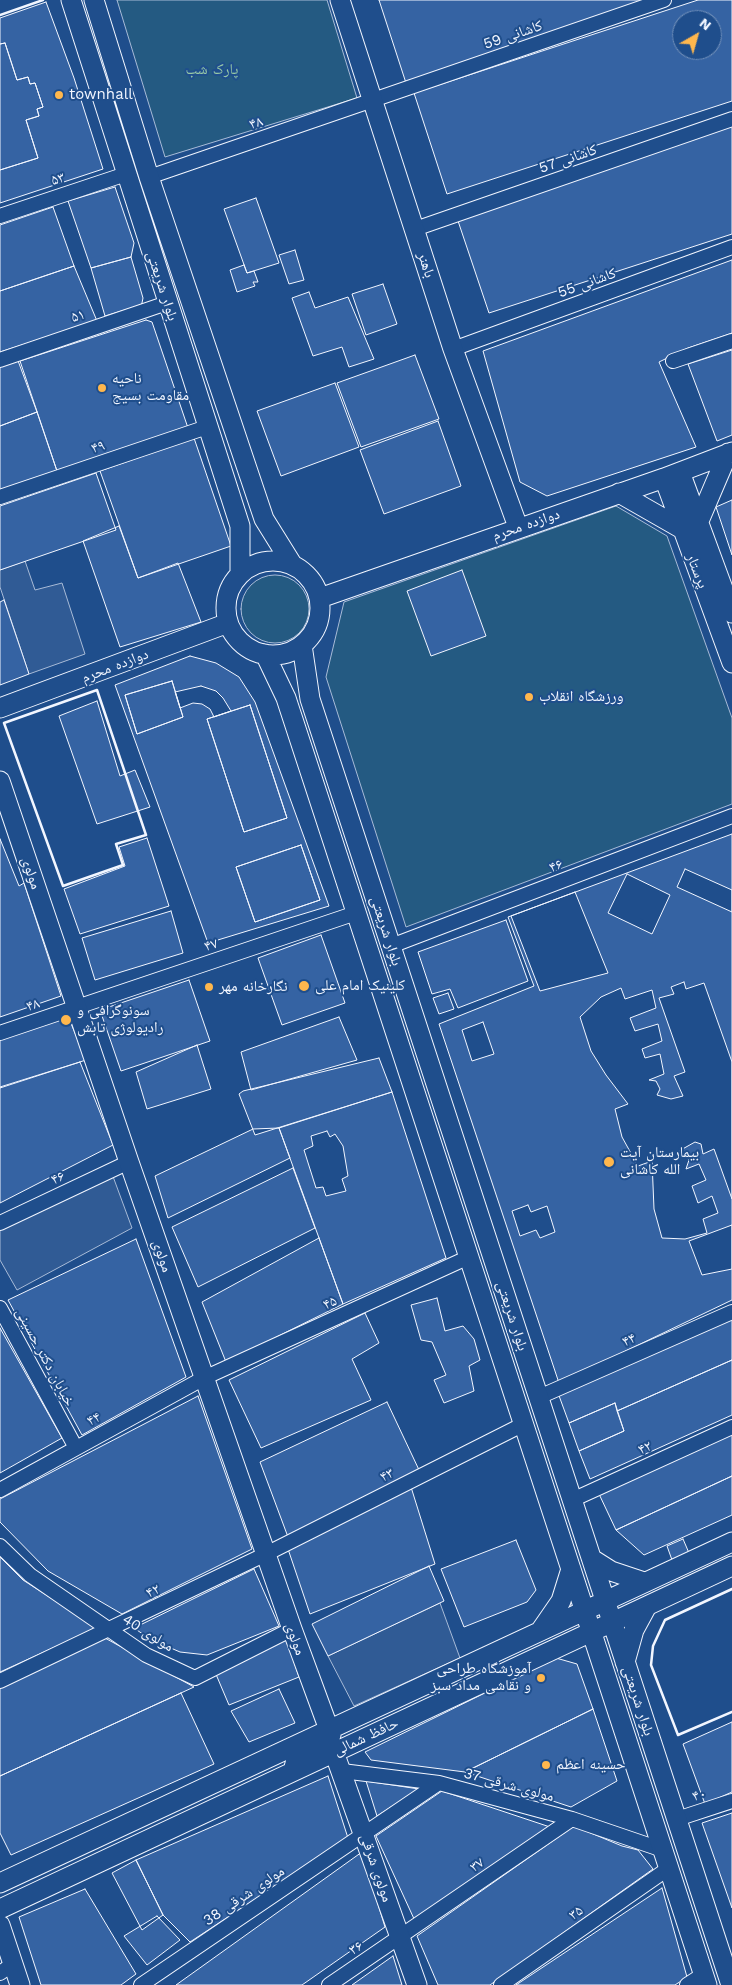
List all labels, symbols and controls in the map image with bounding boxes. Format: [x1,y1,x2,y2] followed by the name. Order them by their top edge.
[672,10,722,60] north arrow
[697,14,715,33] text: N
[481,17,545,53] street label: کاشانی 59
[186,61,238,79] park label: پارک شب
[69,86,133,104] place label: townhall
[53,89,65,101] marker: townhall
[247,112,265,134] street label: ۴۸
[537,141,599,177] street label: کاشانی 57
[49,168,67,190] street label: ۵۳
[142,249,182,323] street label: بلوار شریعتی
[413,250,439,280] street label: باهنر
[555,264,619,302] street label: کاشانی 55
[69,305,87,327] street label: ۵۱
[112,370,189,405] place label: ناحیه مقاومت بسیج
[96,382,108,394] marker: ناحیه مقاومت بسیج
[89,436,107,458] street label: ۴۹
[490,505,562,545] street label: دوازده محرم
[682,551,712,591] street label: پرستار
[79,645,151,687] street label: دوازده محرم
[539,688,624,706] place label: ورزشگاه انقلاب
[523,691,535,703] marker: ورزشگاه انقلاب
[17,854,45,892] street label: مولوی
[546,855,566,877] street label: ۴۶
[366,894,406,968] street label: بلوار شریعتی
[202,934,220,956] street label: ۴۷
[315,977,405,995] place label: کلینیک امام علی
[219,978,288,996] place label: نگارخانه مهر
[297,979,311,993] marker: کلینیک امام علی
[203,981,215,993] marker: نگارخانه مهر
[24,994,42,1016] street label: ۴۸
[77,1002,163,1037] place label: سونوگرافی و رادیولوژی تابش
[59,1013,73,1027] marker: سونوگرافی و رادیولوژی تابش
[620,1144,699,1179] place label: بیمارستان آیت الله کاشانی
[602,1155,616,1169] marker: بیمارستان آیت الله کاشانی
[48,1167,68,1189] street label: ۴۶
[148,1237,176,1275] street label: مولوی
[492,1279,532,1353] street label: بلوار شریعتی
[320,1292,340,1314] street label: ۴۵
[11,1305,79,1409] street label: خیابان دکتر حسینی
[619,1329,639,1351] street label: ۴۴
[84,1408,104,1430] street label: ۴۴
[635,1437,655,1459] street label: ۴۲
[377,1464,397,1486] street label: ۴۳
[143,1580,163,1602] street label: ۴۲
[119,1610,177,1656] street label: مولوی 40
[281,1620,309,1658] street label: مولوی
[431,1660,531,1695] place label: آموزشگاه طراحی و نقاشی مداد سبز
[618,1664,658,1738] street label: بلوار شریعتی
[535,1672,547,1684] marker: آموزشگاه طراحی و نقاشی مداد سبز
[331,1714,401,1760] street label: حافظ شمالی
[556,1756,626,1774] place label: حسینه اعظم
[540,1759,552,1771] marker: حسینه اعظم
[462,1764,556,1806] street label: مولوی شرقی 37
[690,1784,708,1806] street label: ۴۰
[356,1832,396,1904] street label: مولوی شرقی
[466,1854,488,1876] street label: ۳۷
[200,1862,288,1930] street label: مولوی شرقی 38
[565,1902,587,1924] street label: ۳۵
[345,1937,367,1959] street label: ۳۶

